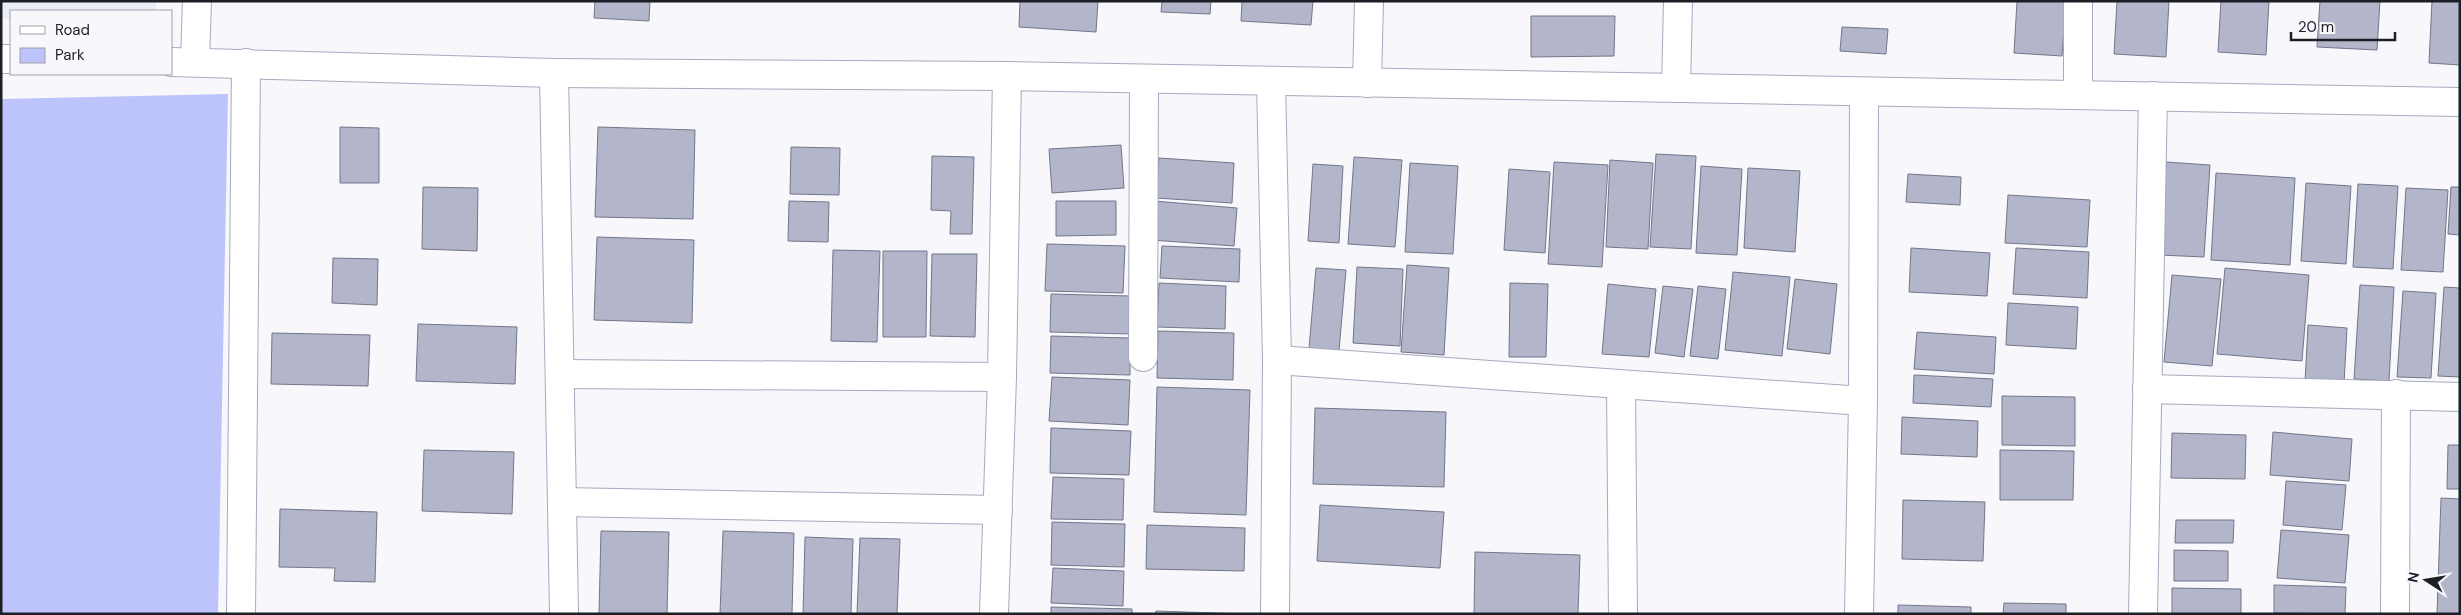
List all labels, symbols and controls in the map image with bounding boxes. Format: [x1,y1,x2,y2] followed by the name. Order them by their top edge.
[10,10,172,75] legend
[2291,10,2395,42] scale bar
[2298,17,2334,37] text: 20 m
[55,20,90,40] text: Road
[55,45,85,65] text: Park
[2401,555,2451,605] north arrow
[2403,570,2423,584] text: N

